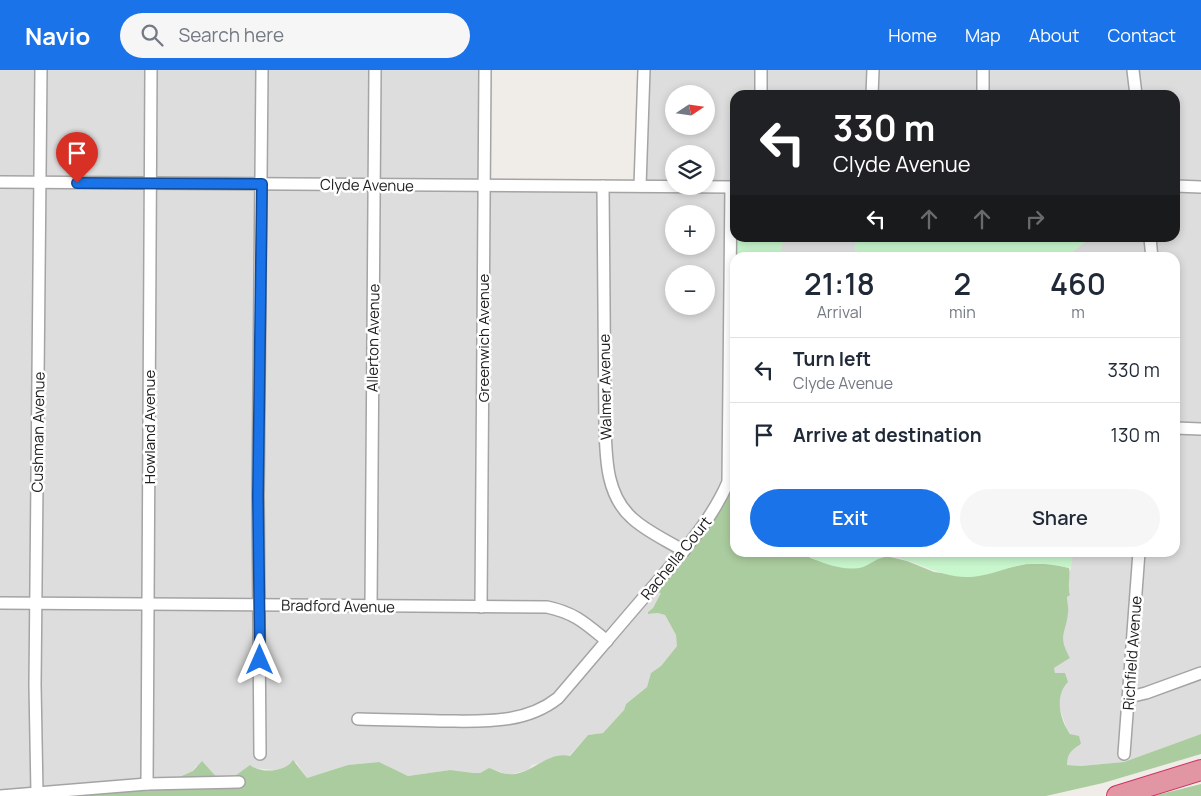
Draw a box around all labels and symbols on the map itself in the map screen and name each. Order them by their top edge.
north arrow [665,85,715,135]
pin [56,132,98,183]
street label: Clyde Avenue [320,174,414,196]
street label: Greenwich Avenue [473,273,494,402]
street label: Allerton Avenue [362,283,384,392]
street label: Walmer Avenue [594,333,616,440]
street label: Howland Avenue [139,370,160,484]
street label: Cushman Avenue [26,371,50,493]
street label: Rachella Court [636,512,716,604]
street label: Bradford Avenue [281,595,395,617]
street label: Richfield Avenue [1118,595,1146,711]
position arrow [233,633,285,685]

